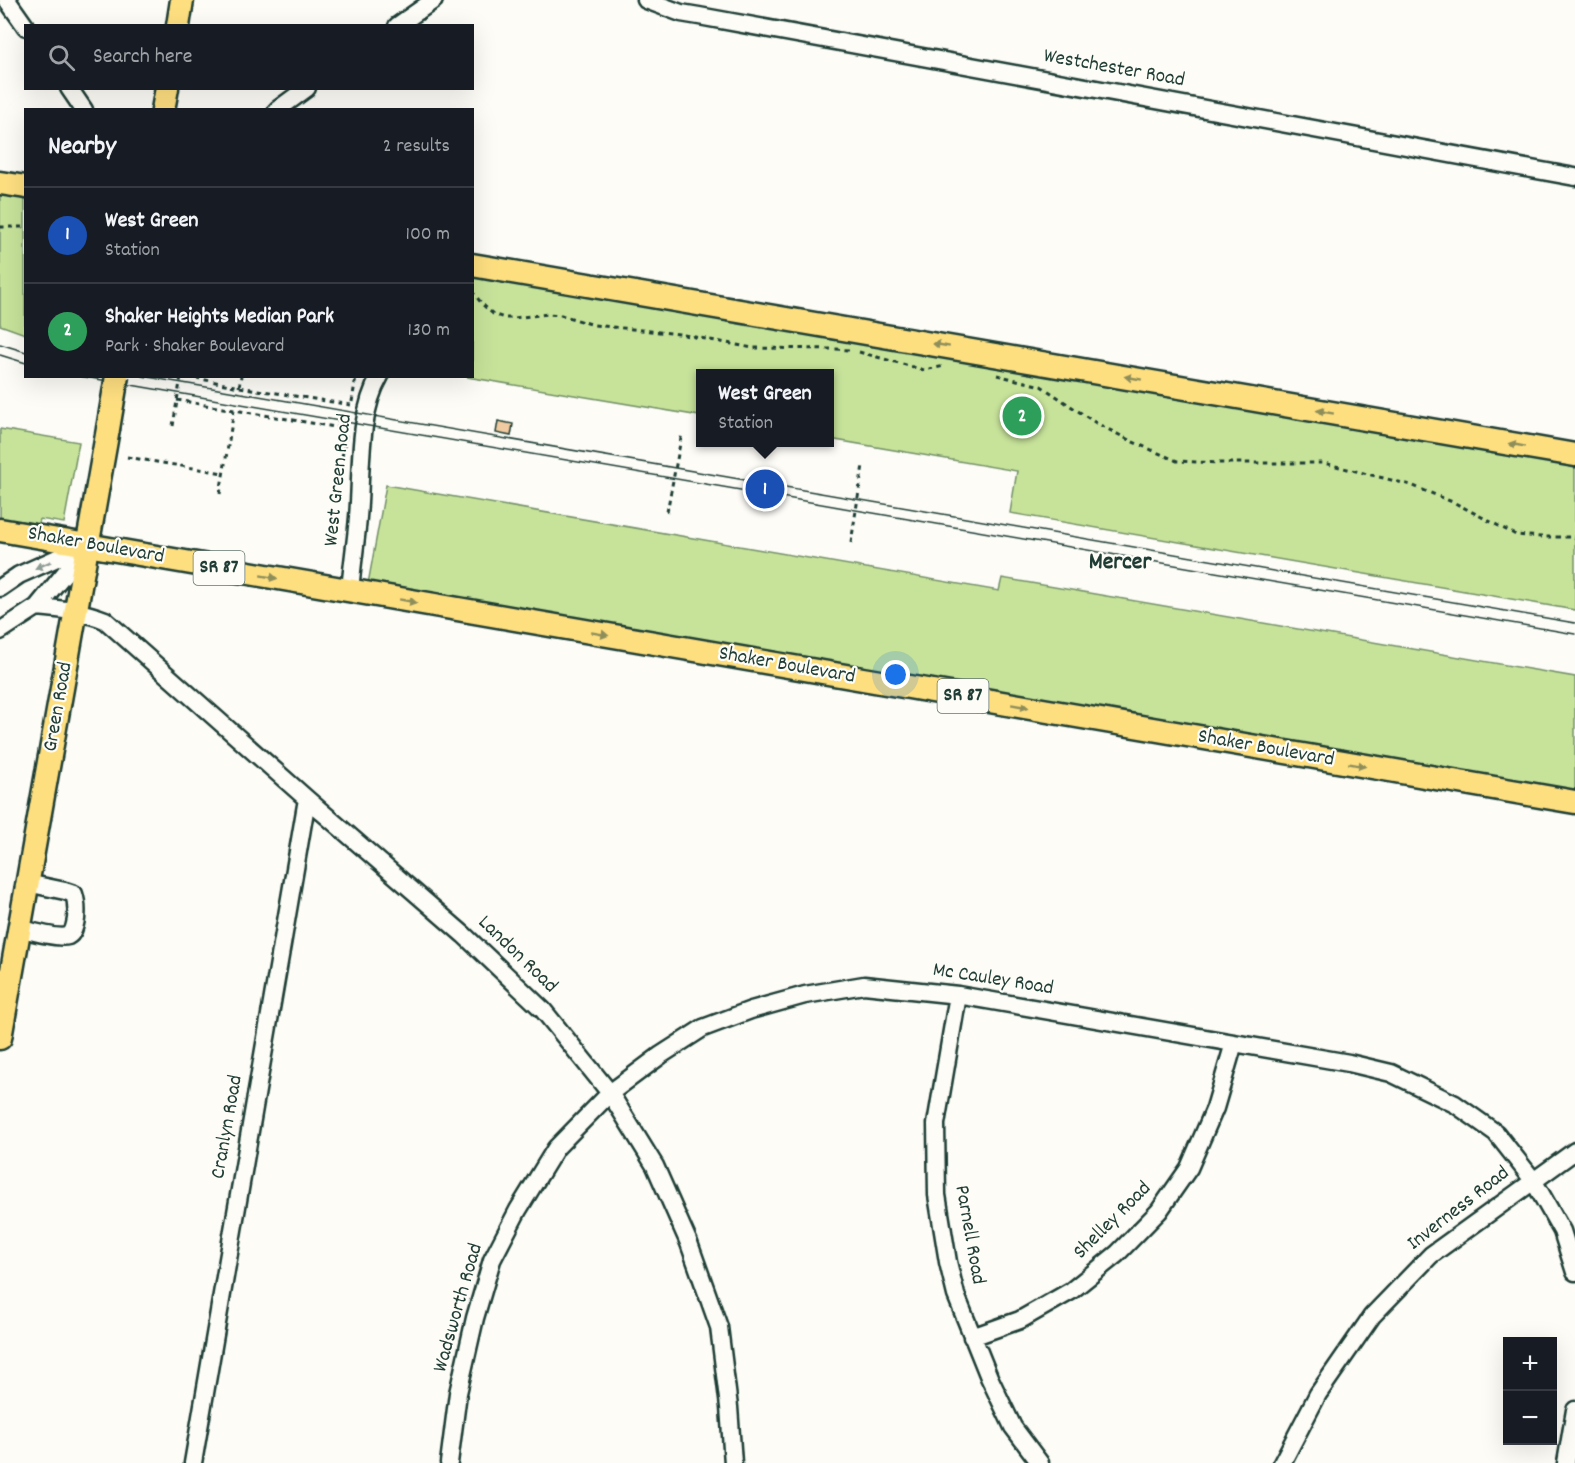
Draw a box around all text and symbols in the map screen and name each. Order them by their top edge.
search box [24,24,474,90]
icon: search [45,41,78,74]
text: Search here [93,42,192,73]
street label: Westchester Road [1041,42,1187,96]
text: Nearby [48,129,116,166]
text: 2 results [383,133,450,161]
text: West Green [105,206,199,237]
text: 1 [65,221,70,249]
text: 100 m [406,221,450,249]
text: Station [105,237,160,265]
text: Shaker Heights Median Park [105,302,334,333]
text: 2 [63,317,72,345]
text: 130 m [408,317,450,345]
text: Park · Shaker Boulevard [105,333,284,361]
one-way arrow [931,340,950,349]
popup [696,369,834,447]
one-way arrow [1123,374,1142,383]
text: West Green [718,379,812,410]
pin: 2 [1002,394,1042,438]
one-way arrow [1316,407,1335,416]
text: Station [718,410,773,438]
street label: West Green Road [317,412,361,548]
one-way arrow [1508,440,1527,449]
pin: 1 [746,466,784,512]
street label: Shaker Boulevard [25,519,167,573]
district label: Mercer [1089,546,1152,580]
road number: SR 87 [194,551,244,585]
one-way arrow [34,560,51,569]
one-way arrow [260,572,279,581]
one-way arrow [398,596,417,605]
one-way arrow [591,630,610,639]
street label: Shaker Boulevard [716,639,858,693]
street label: Green Road [36,660,82,754]
your location [881,660,910,689]
road number: SR 87 [938,679,988,713]
one-way arrow [1010,702,1029,711]
street label: Shaker Boulevard [1195,722,1337,776]
one-way arrow [1347,760,1366,769]
street label: Landon Road [470,909,564,1001]
street label: Mc Cauley Road [931,956,1055,1004]
street label: Cranlyn Road [204,1073,252,1181]
street label: Inverness Road [1401,1159,1517,1259]
street label: Shelley Road [1067,1175,1159,1267]
street label: Parnell Road [946,1183,992,1287]
street label: Wadsworth Road [426,1240,492,1376]
map controls [1503,1337,1557,1445]
button: + [1503,1337,1557,1391]
button: − [1503,1391,1557,1445]

